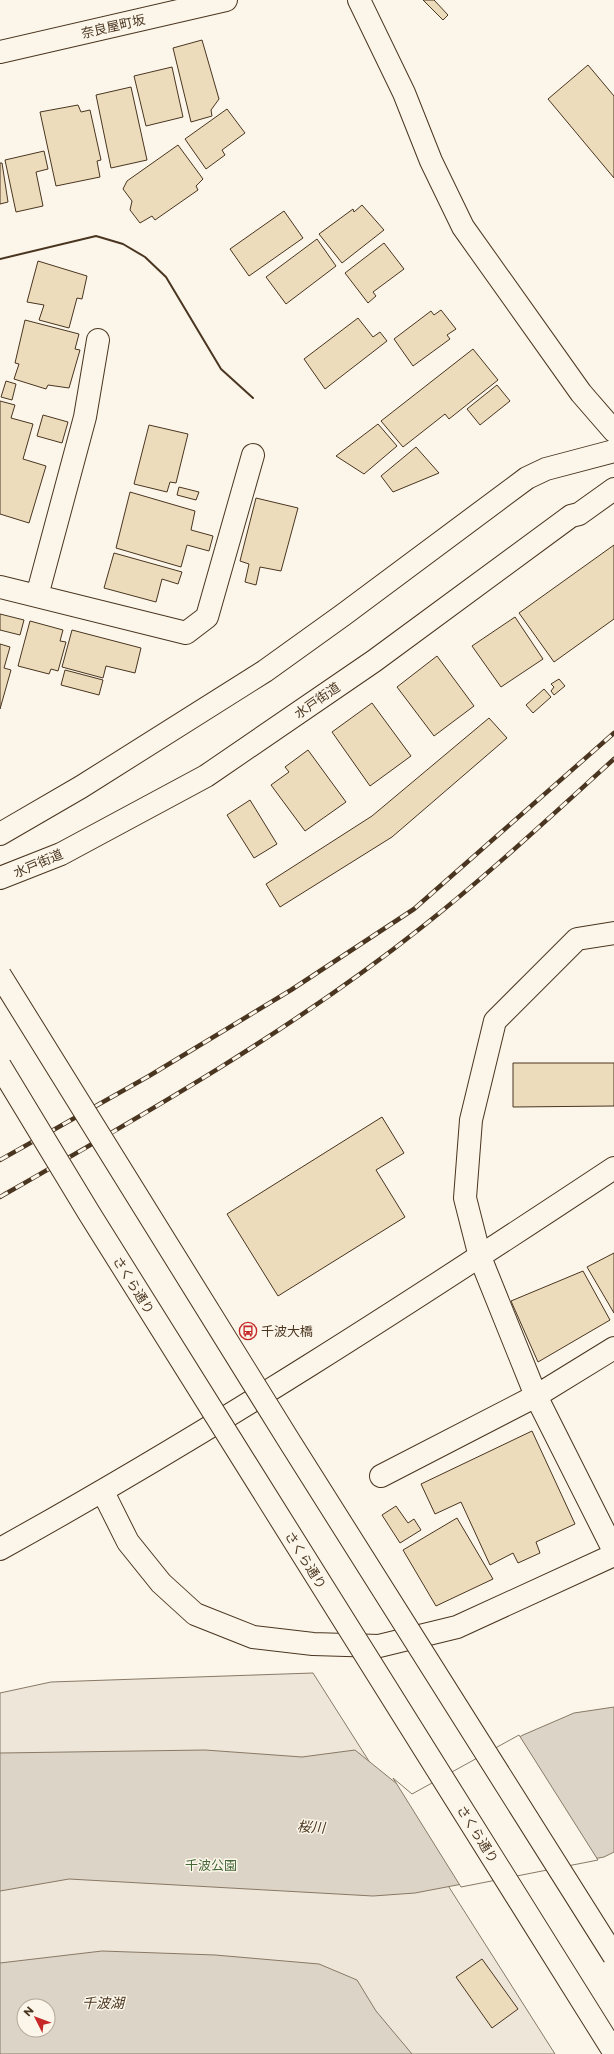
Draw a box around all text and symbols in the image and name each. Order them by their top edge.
street label: 奈良屋町坂 [80,11,146,41]
street label: 水戸街道 [291,679,343,721]
street label: 水戸街道 [11,845,65,881]
street label: さくら通り [110,1253,158,1317]
bus stop icon: 千波大橋 [238,1321,258,1341]
place label: 千波大橋 [261,1323,313,1339]
street label: さくら通り [282,1528,330,1592]
street label: さくら通り [454,1802,502,1866]
water label: 桜川 [297,1817,327,1837]
park label: 千波公園 [185,1857,237,1873]
water label: 千波湖 [82,1994,126,2012]
north arrow [16,1998,56,2038]
text: N [20,2003,37,2019]

